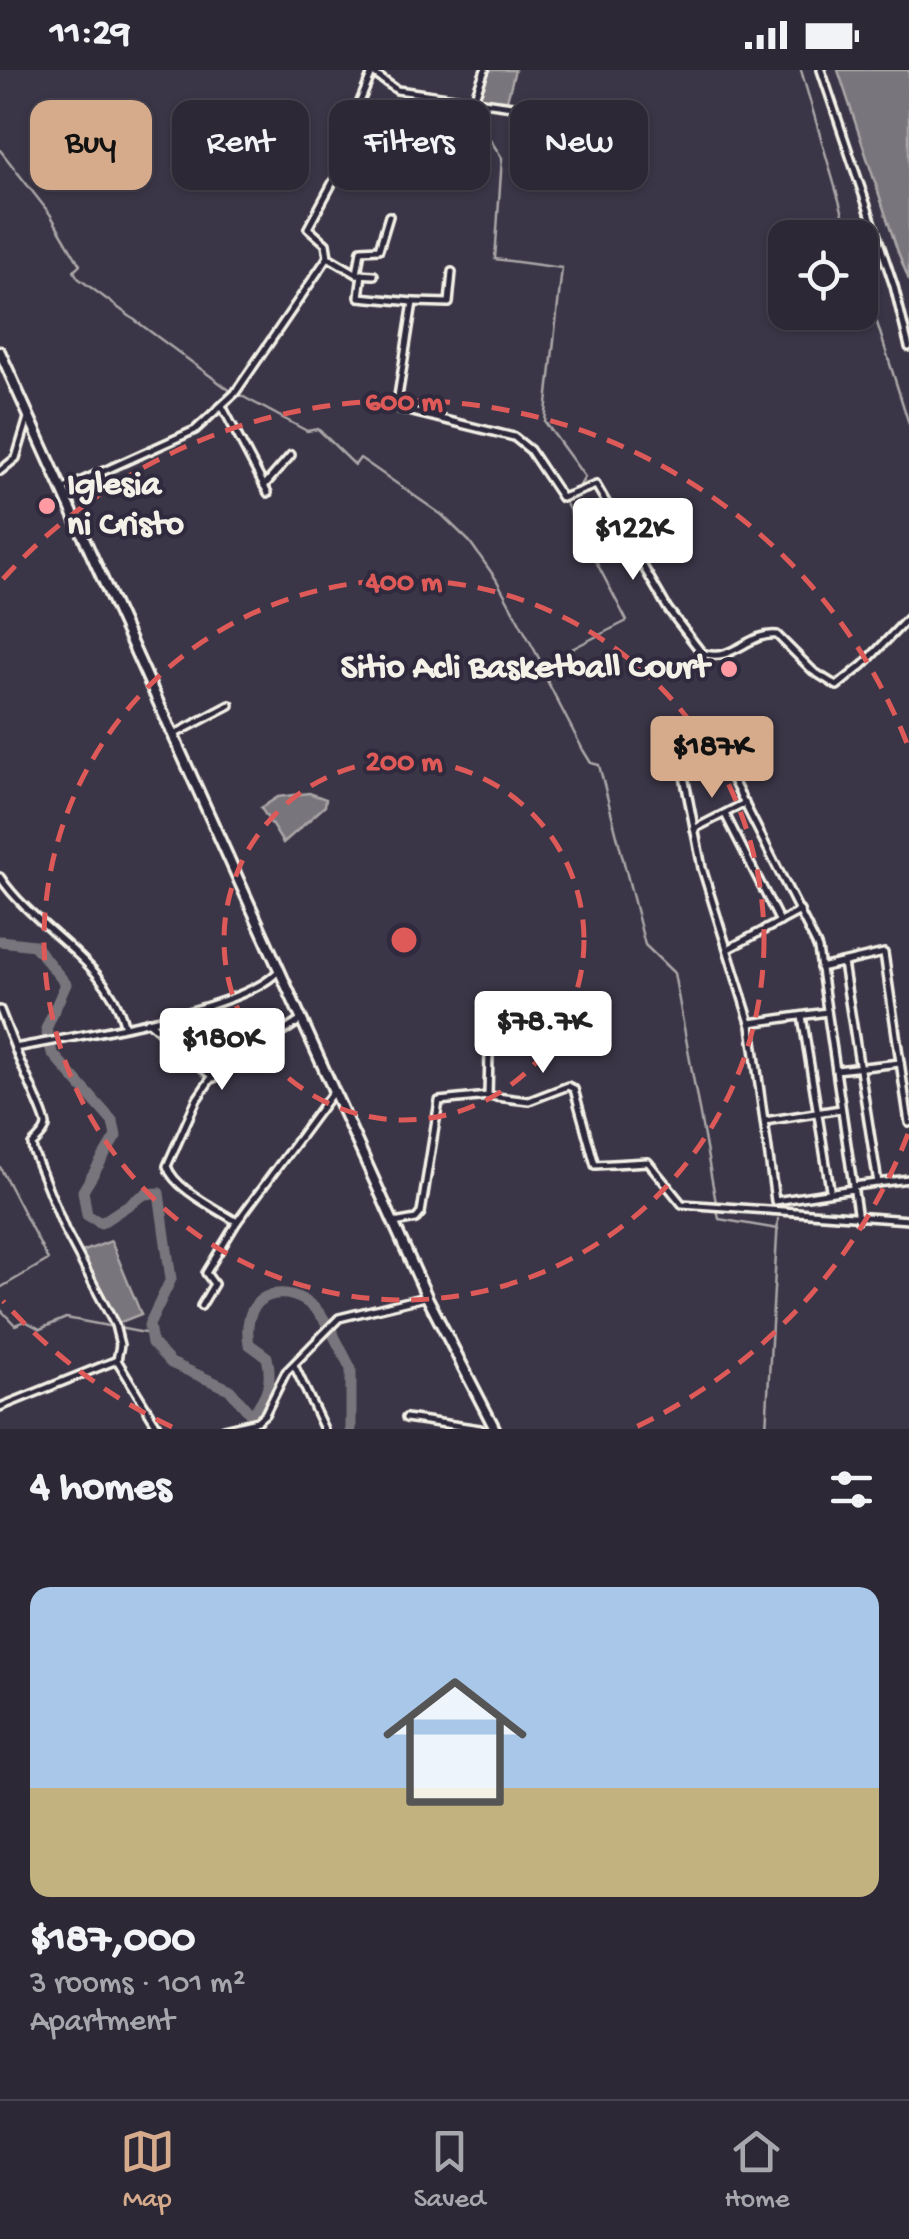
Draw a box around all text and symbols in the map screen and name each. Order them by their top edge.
text: 11:29 [50,13,130,57]
chip: Buy [30,100,152,190]
chip: Rent [172,100,309,190]
chip: Filters [329,100,490,190]
chip: New [510,100,648,190]
map controls [768,220,878,330]
button: locate [768,220,878,330]
text: 600 m [365,387,444,422]
place label: Iglesia ni Cristo [67,466,184,547]
marker: Iglesia ni Cristo [36,495,58,517]
pin: $122K [563,498,703,583]
text: $122K [595,511,671,549]
text: 400 m [365,567,443,602]
place label: Sitio Acli Basketball Court [341,649,713,690]
marker: Sitio Acli Basketball Court [718,658,740,680]
pin: $187K [642,716,782,801]
text: $187K [672,729,752,767]
text: 200 m [365,747,443,782]
centre of rings [386,922,422,958]
pin: $78.7K [462,991,624,1076]
text: $78.7K [497,1004,589,1042]
pin: $180K [152,1008,292,1093]
text: $180K [182,1021,262,1059]
icon: filters [824,1462,879,1517]
text: 4 homes [30,1465,171,1514]
icon: home [365,1652,545,1832]
text: $187,000 [30,1917,195,1966]
text: 3 rooms · 101 m² [30,1966,245,2004]
text: Apartment [30,2004,174,2042]
tab: Map [120,2124,175,2217]
tab: Saved [414,2124,485,2217]
tab: Home [725,2124,789,2217]

